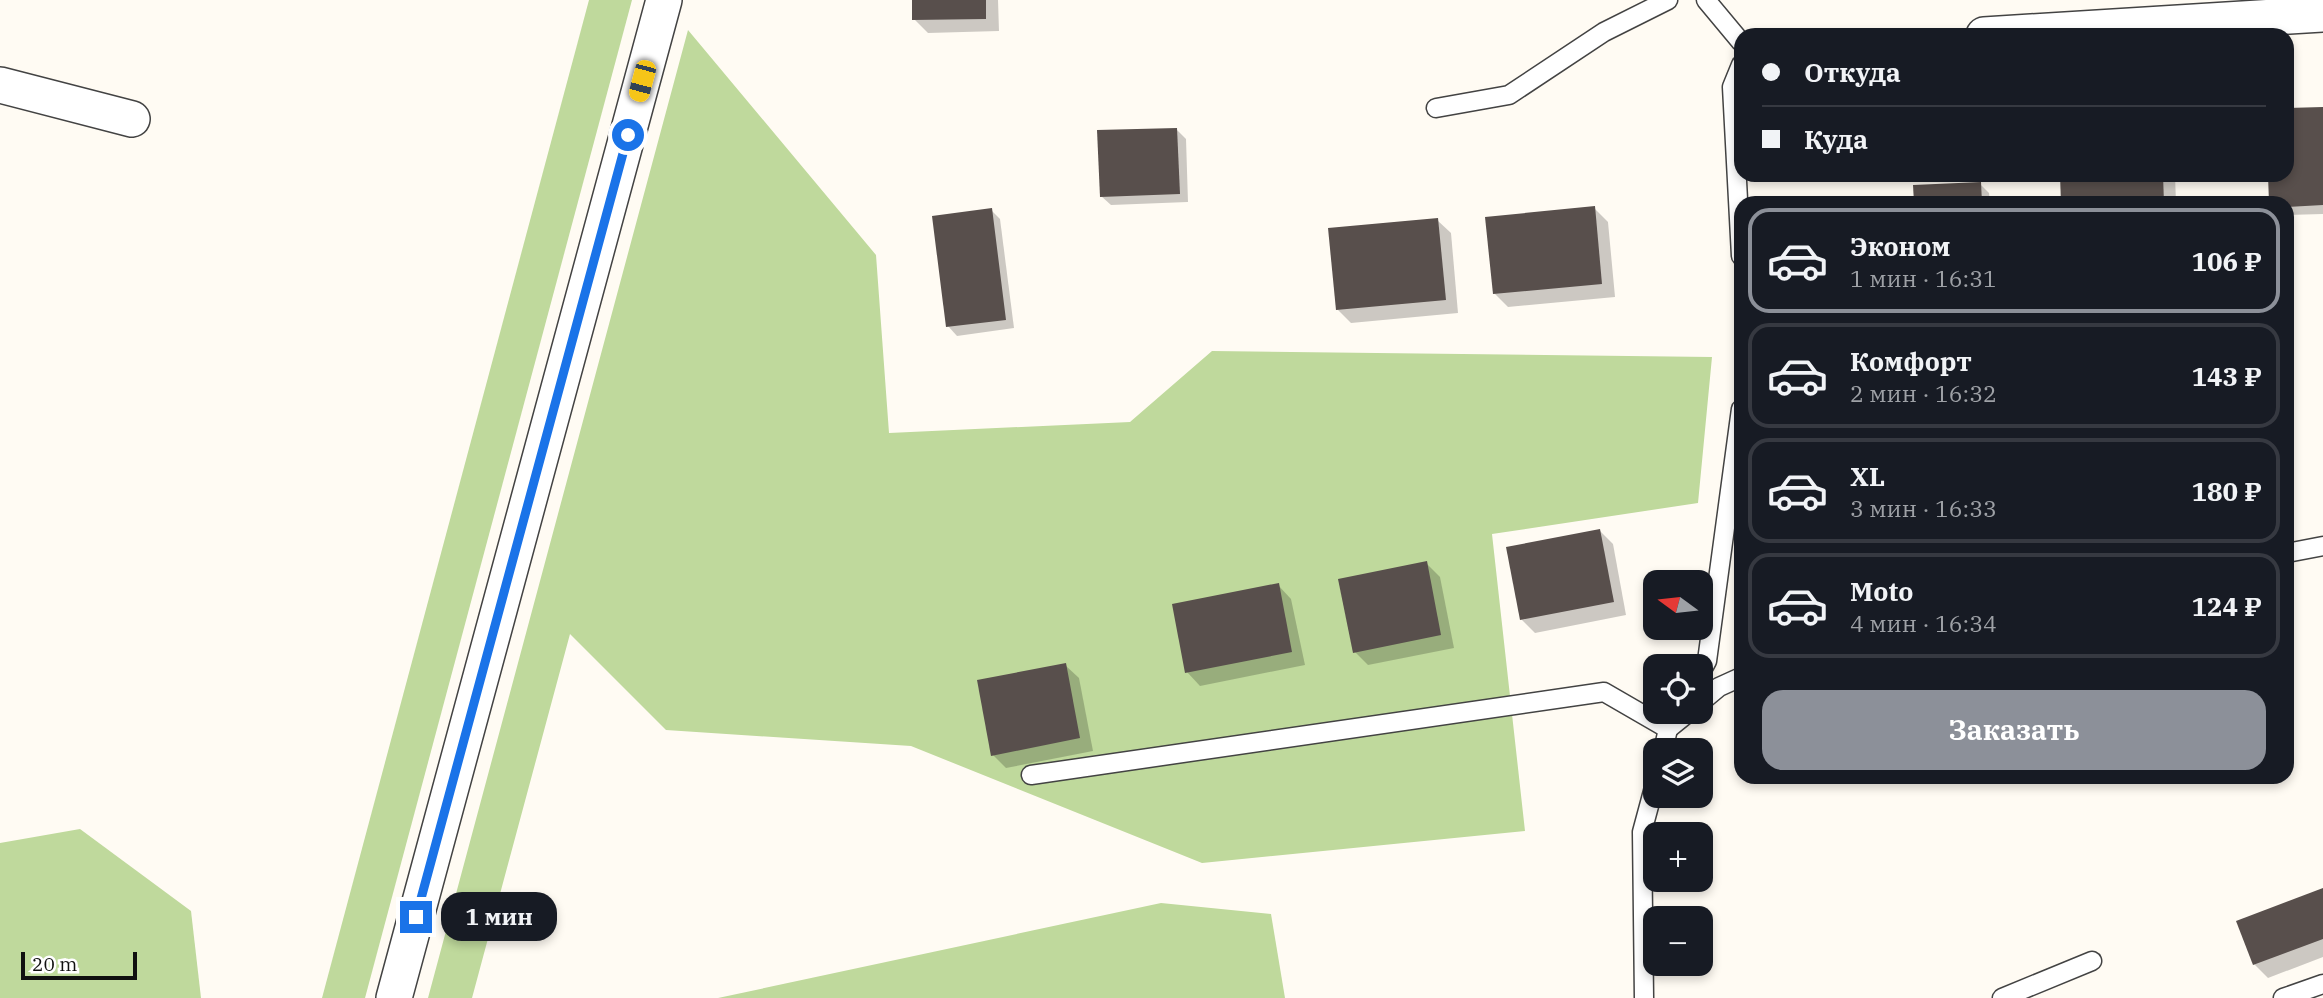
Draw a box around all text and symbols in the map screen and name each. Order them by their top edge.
text: Откуда [1804,55,1901,89]
car [627,58,658,104]
route start [612,119,644,151]
text: Куда [1804,122,1868,156]
icon: car [1766,229,1829,292]
text: Эконом [1850,229,1951,263]
text: 106 ₽ [2191,244,2262,278]
text: 1 мин · 16:31 [1850,263,1997,293]
icon: car [1766,344,1829,407]
text: Комфорт [1850,344,1972,378]
text: 143 ₽ [2191,359,2262,393]
text: 2 мин · 16:32 [1850,378,1997,408]
icon: car [1766,459,1829,522]
text: XL [1850,459,1885,493]
text: 180 ₽ [2191,474,2262,508]
text: 3 мин · 16:33 [1850,493,1997,523]
north arrow [1643,570,1713,640]
map controls [1643,570,1713,976]
icon: car [1766,574,1829,637]
text: Moto [1850,574,1913,608]
text: 124 ₽ [2191,589,2262,623]
text: 4 мин · 16:34 [1850,608,1997,638]
button: locate [1643,654,1713,724]
button: Заказать [1762,690,2266,770]
button: layers [1643,738,1713,808]
button: + [1643,822,1713,892]
callout: 1 мин [440,892,556,942]
route end [400,901,432,933]
text: 1 мин [465,901,533,931]
button: − [1643,906,1713,976]
scale bar [21,949,136,981]
text: 20 m [32,952,77,976]

